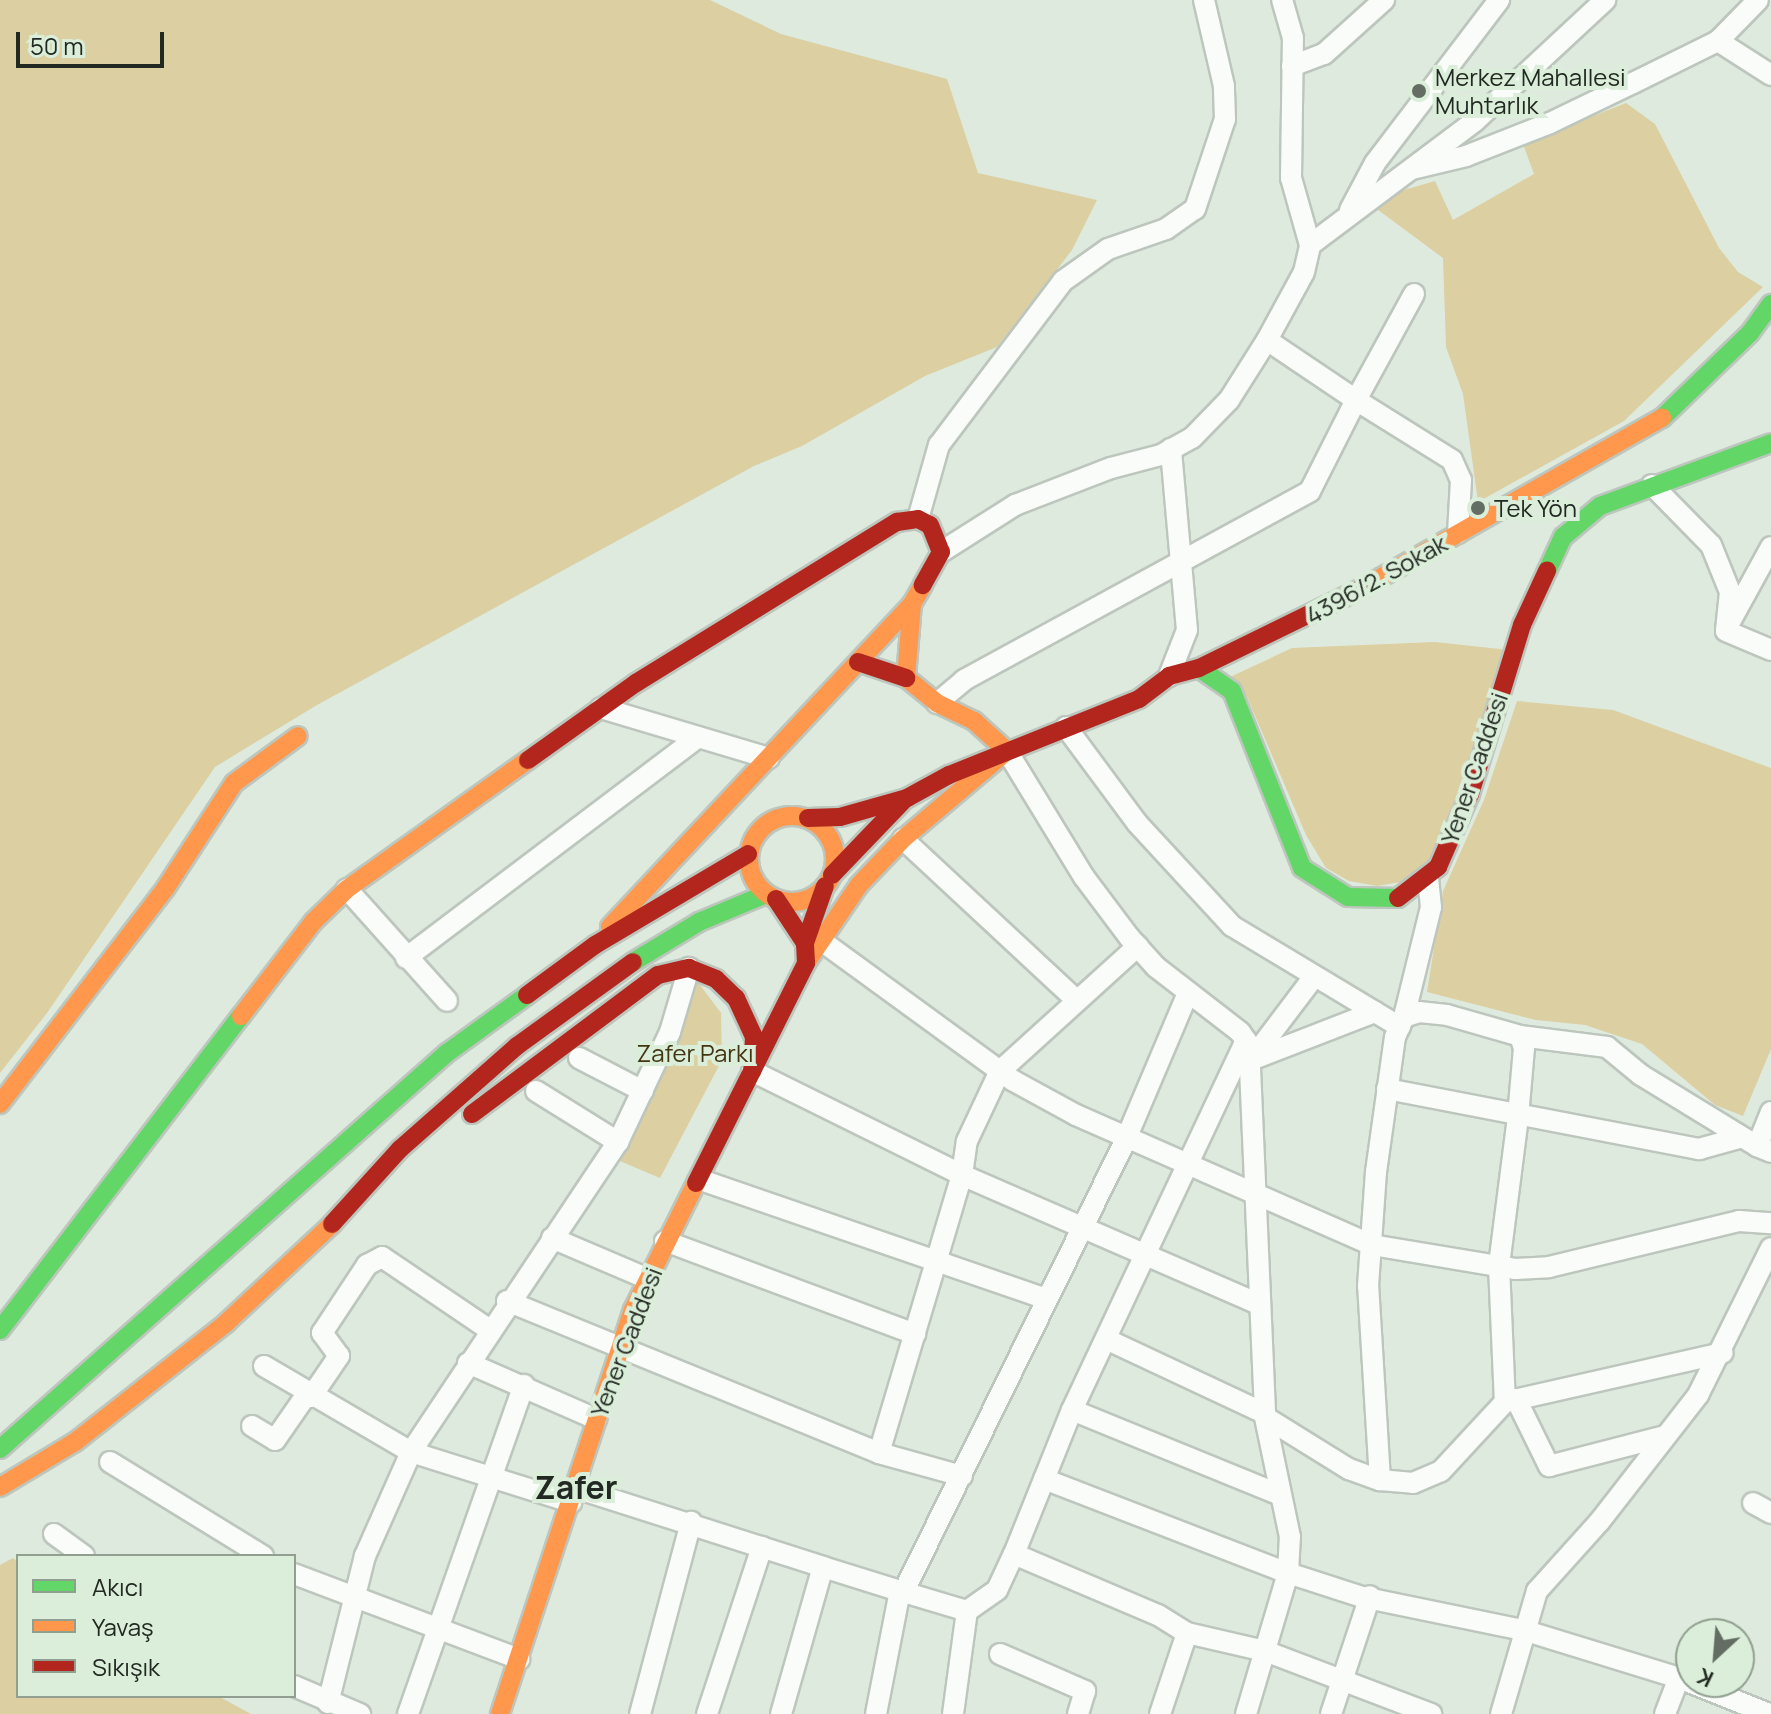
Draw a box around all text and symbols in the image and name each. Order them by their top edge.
scale bar [20,16,168,66]
text: 50 m [30,29,84,62]
place label: Merkez Mahallesi Muhtarlık [1435,63,1626,119]
marker: Merkez Mahallesi Muhtarlık [1410,82,1428,100]
place label: Tek Yön [1494,494,1577,522]
marker: Tek Yön [1469,499,1487,517]
street label: 4396/2. Sokak [1300,528,1452,630]
street label: Yener Caddesi [1435,689,1513,847]
park label: Zafer Parkı [636,1039,754,1067]
street label: Yener Caddesi [584,1263,668,1421]
district label: Zafer [534,1468,618,1506]
legend [16,1554,296,1698]
text: Akıcı [92,1570,143,1603]
text: Yavaş [92,1610,154,1643]
north arrow [1675,1618,1755,1698]
text: Sıkışık [92,1650,160,1683]
text: K [1692,1661,1718,1694]

